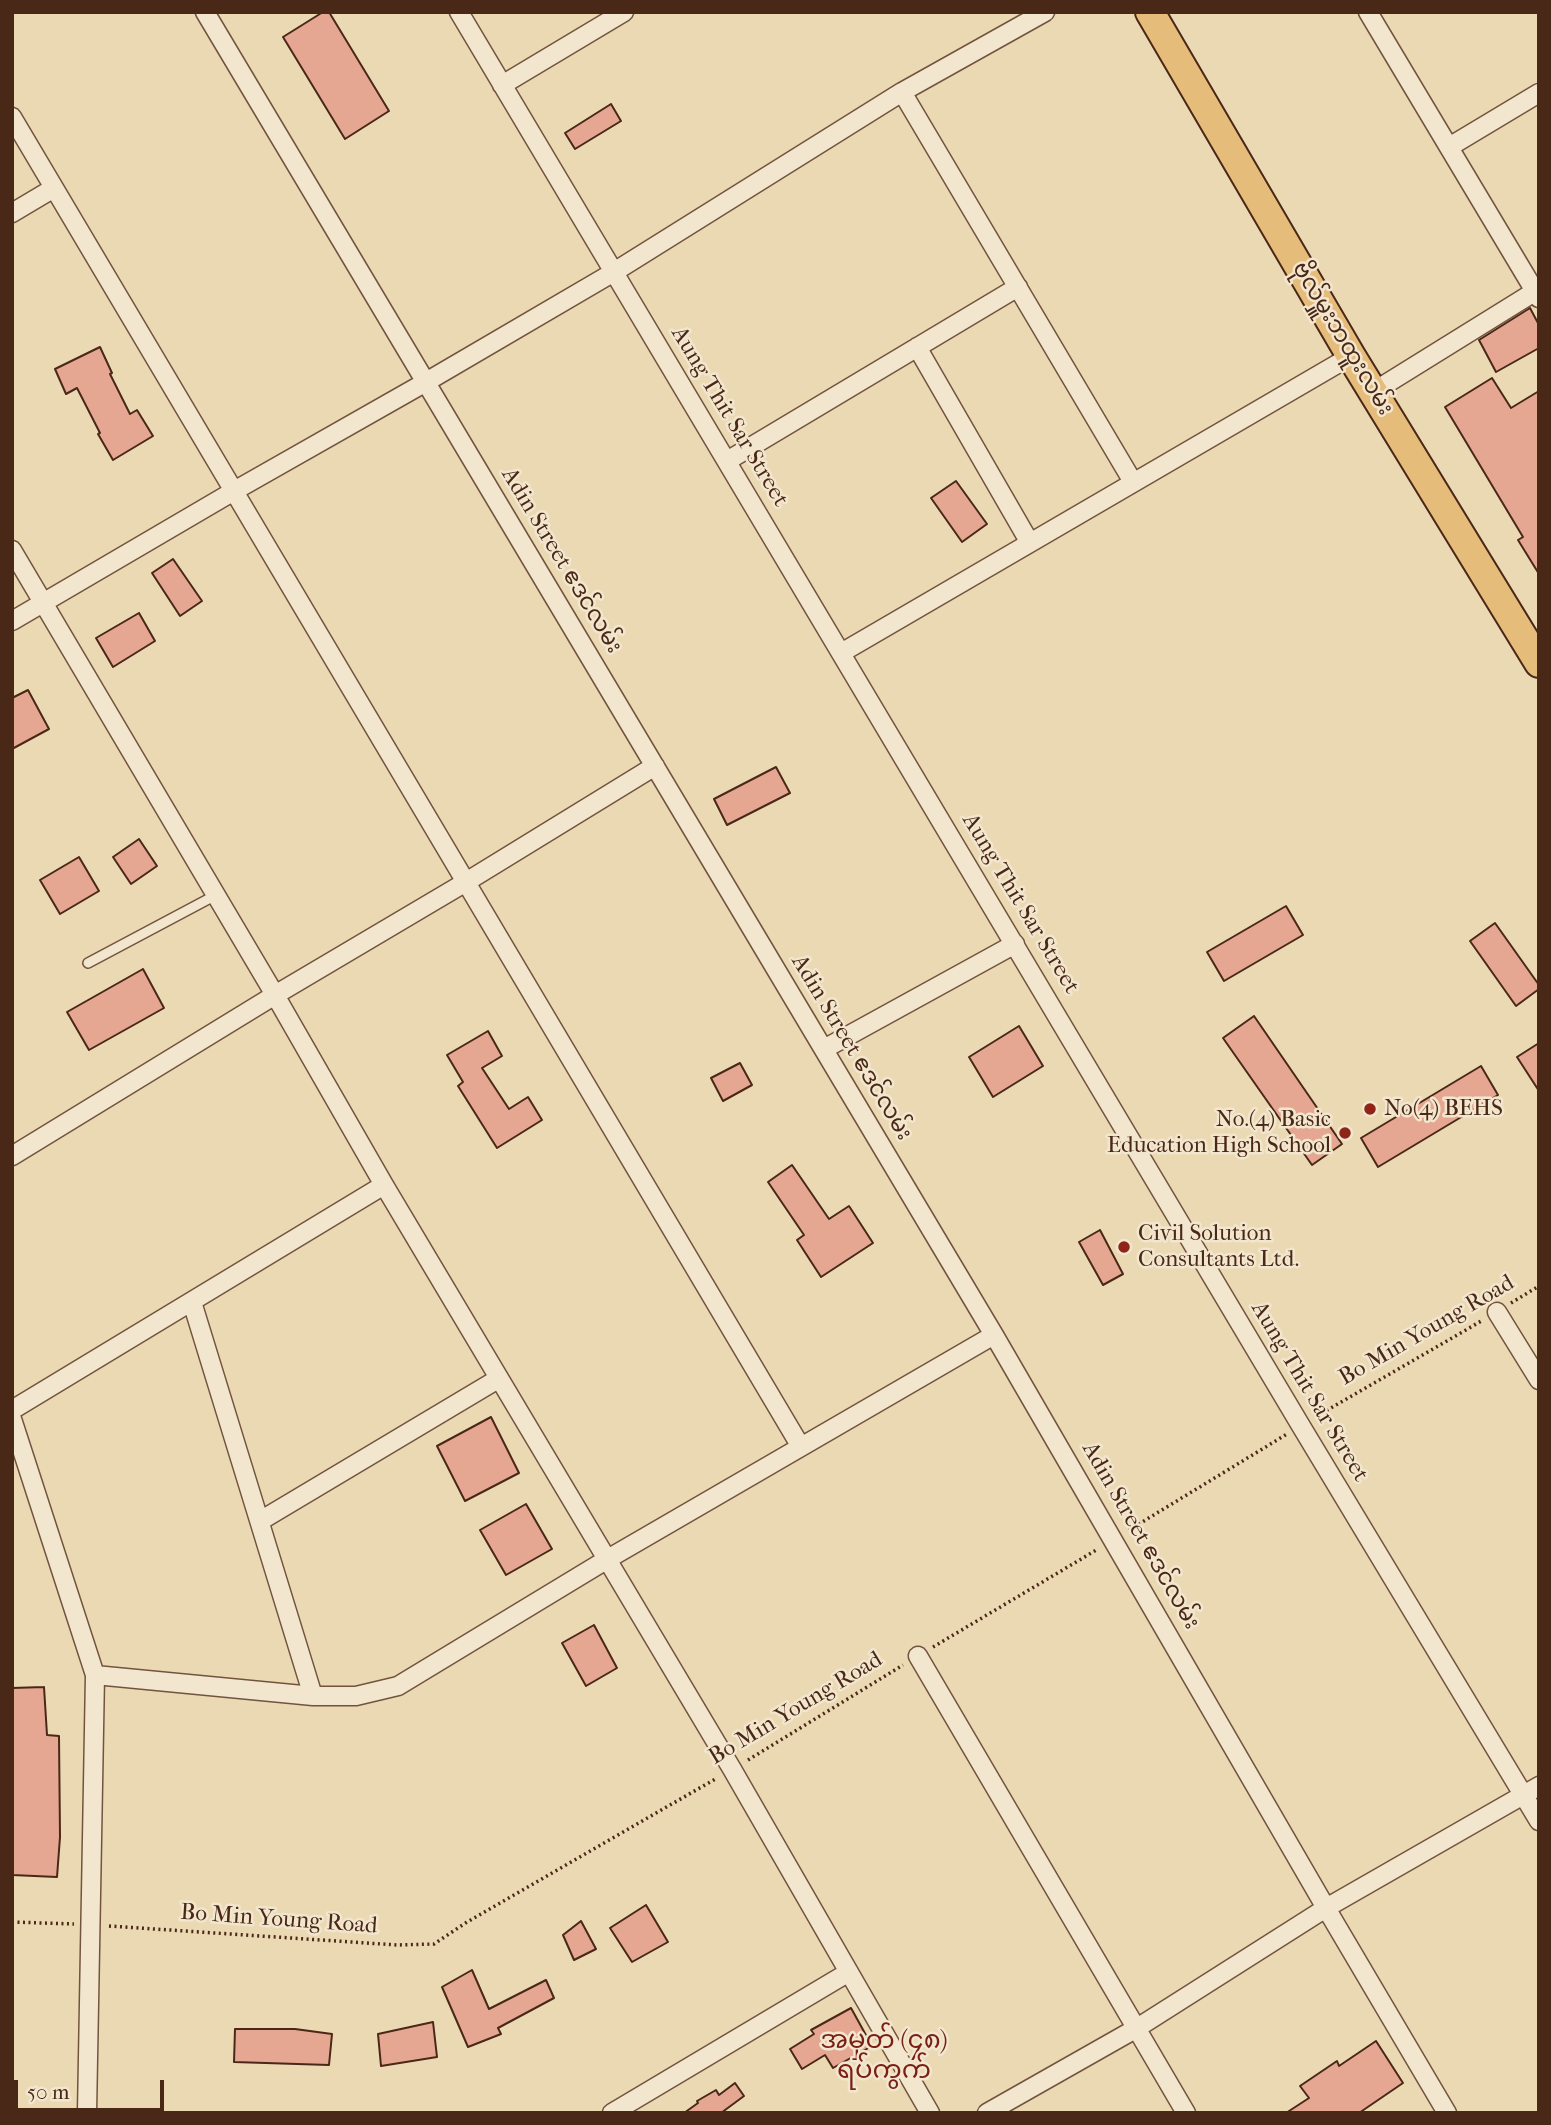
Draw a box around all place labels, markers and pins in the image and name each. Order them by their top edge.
place label: No(4) BEHS [1384,1095,1503,1123]
marker: No(4) BEHS [1362,1101,1378,1117]
place label: No.(4) Basic Education High School [1107,1106,1331,1160]
marker: No.(4) Basic Education High School [1337,1125,1353,1141]
place label: Civil Solution Consultants Ltd. [1138,1220,1299,1274]
marker: Civil Solution Consultants Ltd. [1116,1239,1132,1255]

